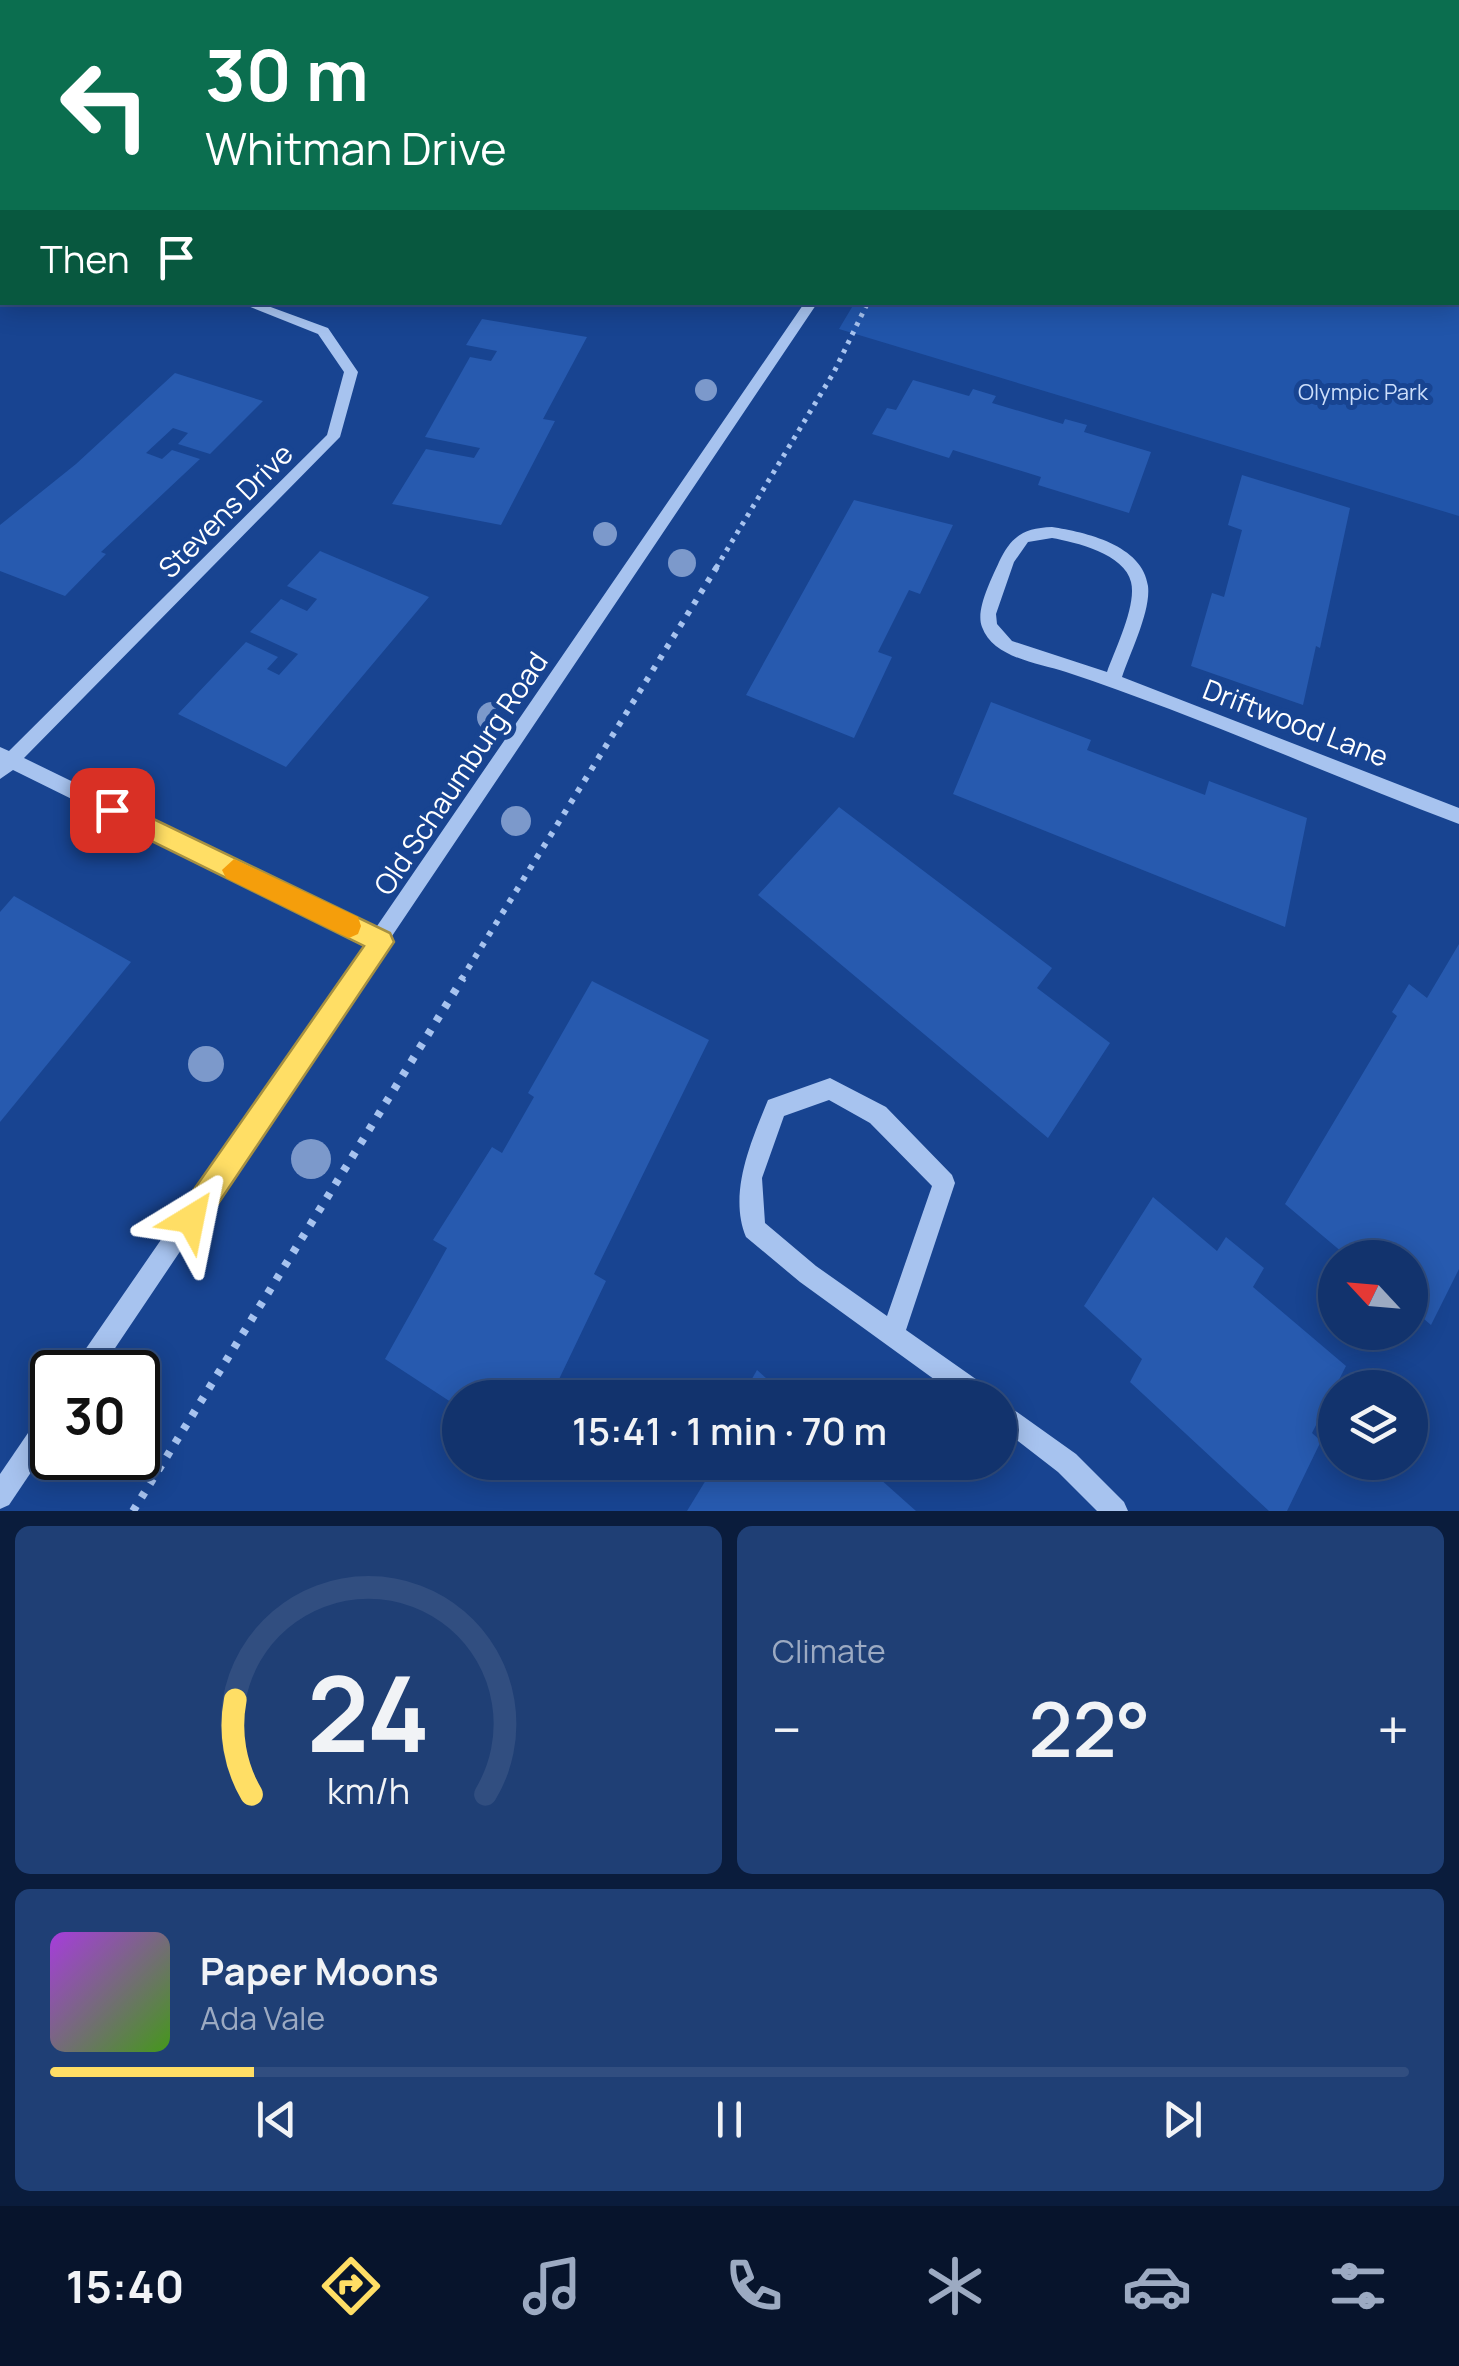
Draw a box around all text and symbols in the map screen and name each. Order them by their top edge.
text: 30 m [205,26,369,122]
icon: left [40,40,170,170]
text: Whitman Drive [205,117,506,179]
icon: arrive [149,230,204,285]
text: Then [40,232,129,284]
park label: Olympic Park [1298,377,1429,407]
street label: Stevens Drive [149,434,301,586]
street label: Old Schaumburg Road [364,644,556,902]
street label: Driftwood Lane [1198,669,1394,775]
pin [70,768,155,853]
icon: arrive [85,783,140,838]
position arrow [139,1167,243,1271]
north arrow [1318,1240,1428,1350]
map controls [1318,1240,1428,1480]
speed limit sign: 30 [30,1350,160,1480]
button: layers [1318,1370,1428,1480]
text: 15:41 · 1 min · 70 m [572,1404,887,1456]
text: Climate [772,1629,886,1673]
text: 24 [307,1641,430,1783]
text: 22° [1029,1677,1150,1780]
text: − [772,1691,802,1767]
text: + [1377,1691,1409,1767]
text: km/h [327,1766,410,1815]
text: Paper Moons [200,1944,439,1996]
text: Ada Vale [200,1996,325,2040]
icon: previous [249,2092,304,2147]
icon: pause [702,2092,757,2147]
icon: next [1155,2092,1210,2147]
icon: directions [316,2251,386,2321]
icon: music [517,2251,587,2321]
icon: phone [719,2251,789,2321]
icon: climate [920,2251,990,2321]
icon: car [1122,2251,1192,2321]
icon: filters [1323,2251,1393,2321]
text: 15:40 [66,2255,184,2317]

